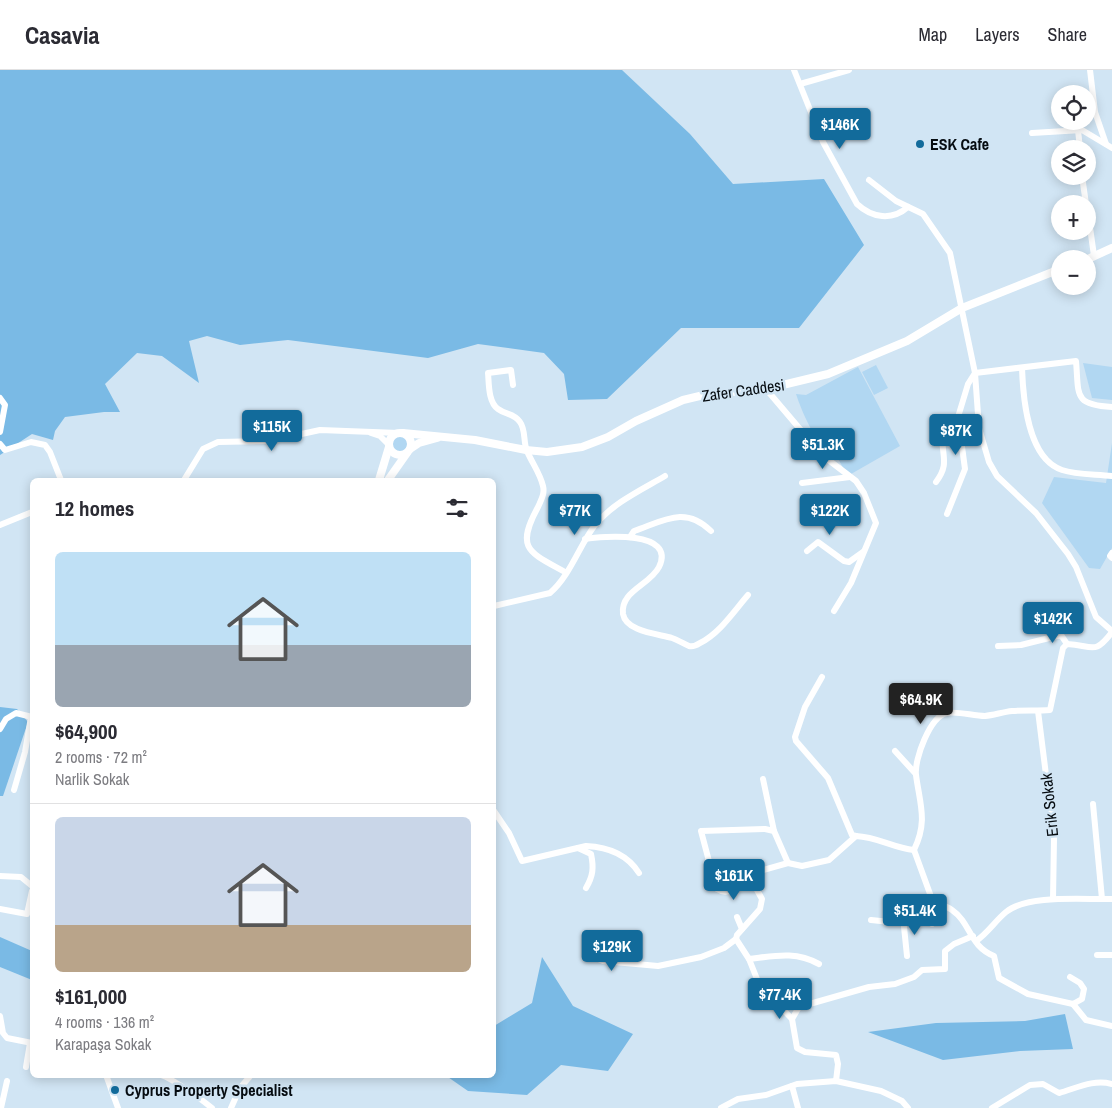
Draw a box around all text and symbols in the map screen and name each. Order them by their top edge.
text: Casavia [25,19,99,51]
text: Map [919,22,947,47]
text: Layers [975,22,1020,47]
text: Share [1048,22,1087,47]
map controls [1051,85,1096,295]
button: locate [1051,85,1096,130]
pin: $146K [805,108,875,150]
text: $146K [821,113,859,135]
place label: ESK Cafe [930,133,989,155]
marker: ESK Cafe [914,138,926,150]
button: layers [1051,140,1096,185]
button: + [1051,195,1096,240]
button: − [1051,250,1096,295]
street label: Zafer Caddesi [700,373,786,407]
pin: $115K [237,410,307,452]
pin: $87K [926,414,986,456]
text: $115K [253,415,291,437]
text: $87K [940,419,972,441]
pin: $51.3K [782,428,864,470]
text: $51.3K [802,433,844,455]
text: 12 homes [55,494,134,523]
icon: filters [443,494,471,522]
pin: $77K [545,494,605,536]
pin: $122K [795,494,865,536]
text: $77K [559,499,591,521]
text: $122K [811,499,849,521]
icon: home [218,584,308,674]
pin: $142K [1018,602,1088,644]
text: $142K [1034,607,1072,629]
pin: $64.9K [880,682,962,725]
text: $64.9K [900,688,942,710]
text: $64,900 [55,717,117,746]
text: 2 rooms · 72 m² [55,746,147,768]
text: Narlik Sokak [55,768,129,790]
street label: Erik Sokak [1035,772,1063,838]
icon: home [218,850,308,940]
pin: $161K [699,858,769,901]
text: $161K [715,864,753,886]
pin: $51.4K [874,894,956,936]
text: $51.4K [894,899,936,921]
pin: $129K [577,930,647,972]
text: $129K [593,935,631,957]
pin: $77.4K [739,978,821,1020]
text: $161,000 [55,982,127,1011]
text: $77.4K [759,983,801,1005]
text: 4 rooms · 136 m² [55,1011,154,1033]
text: Karapaşa Sokak [55,1033,151,1055]
place label: Cyprus Property Specialist [125,1079,293,1101]
marker: Cyprus Property Specialist [109,1084,121,1096]

